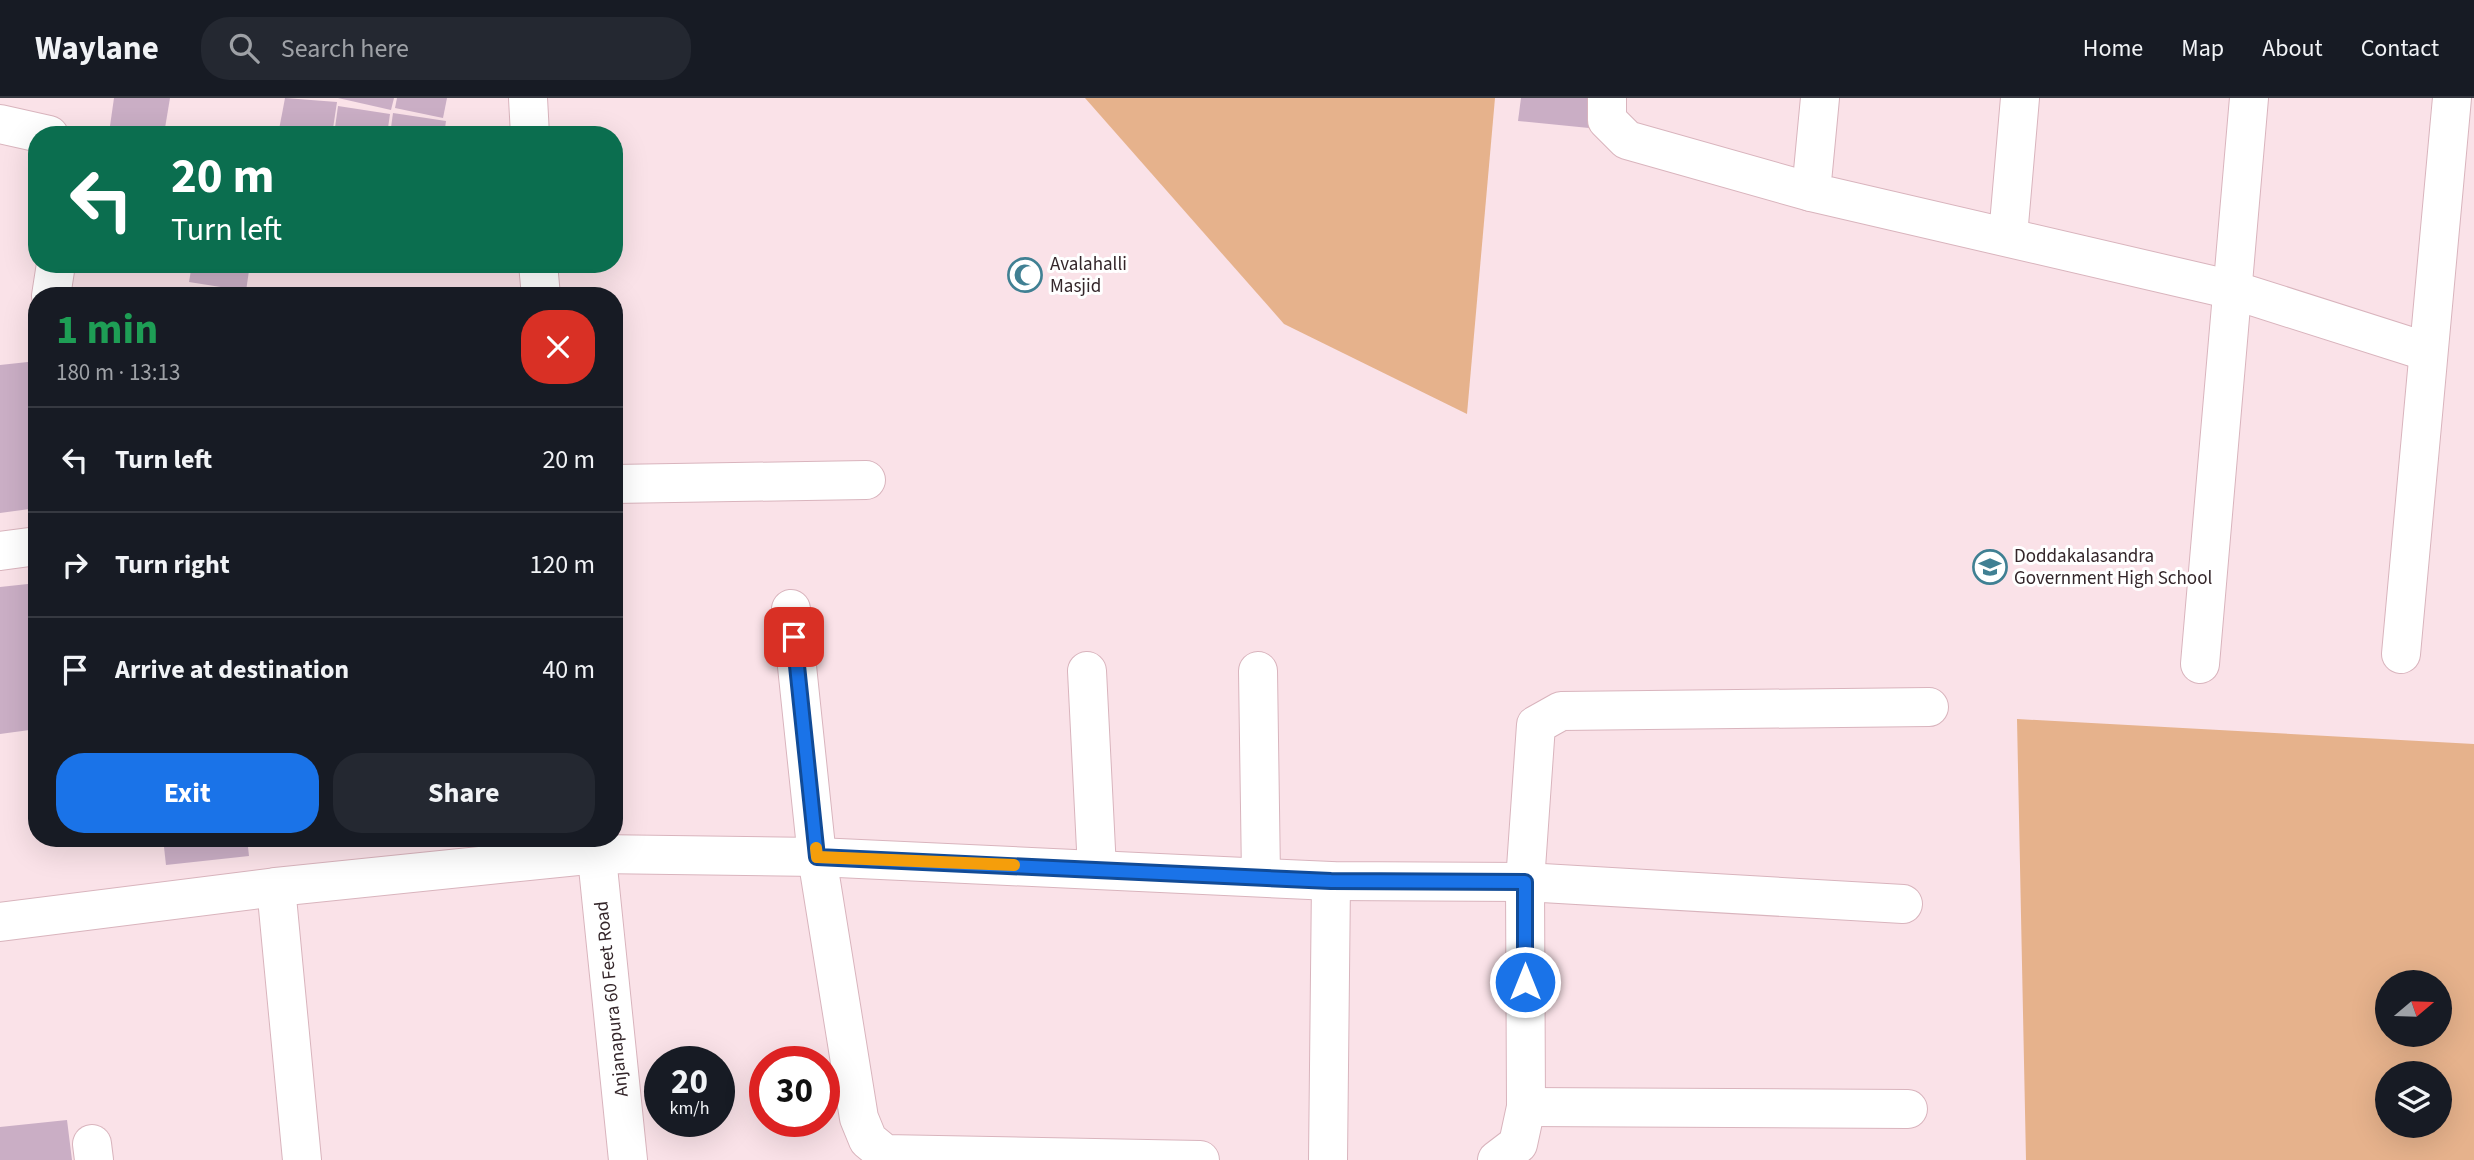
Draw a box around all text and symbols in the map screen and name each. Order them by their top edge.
search box [201,17,691,80]
text: Waylane [35,25,159,72]
icon: search [225,29,263,67]
text: Search here [281,30,409,67]
text: Home [2083,31,2143,66]
text: Map [2181,31,2224,66]
text: About [2262,31,2323,66]
text: Contact [2361,31,2439,66]
text: 20 m [171,142,275,212]
icon: left [56,154,147,245]
text: Turn left [171,207,282,253]
place label: Avalahalli Masjid [1050,251,1127,300]
mosque icon: Avalahalli Masjid [1006,256,1044,294]
text: 1 min [56,300,158,360]
button: close [521,310,595,384]
text: 180 m · 13:13 [56,356,180,389]
icon: left [56,441,94,479]
text: Turn left [115,441,212,478]
text: 20 m [542,441,595,478]
place label: Doddakalasandra Government High School [2014,543,2212,592]
icon: right [56,546,94,584]
text: Turn right [115,546,230,583]
text: 120 m [529,546,595,583]
school or university icon: Doddakalasandra Government High School [1971,548,2009,586]
pin [764,607,824,667]
icon: arrive [775,618,813,656]
icon: arrive [56,651,94,689]
text: Arrive at destination [115,651,349,688]
text: 40 m [542,651,595,688]
button: Exit [56,753,319,833]
button: Share [333,753,595,833]
street label: Anjanapura 60 Feet Road [588,900,636,1098]
position arrow [1488,945,1562,1019]
north arrow [2375,970,2452,1046]
map controls [2375,970,2452,1138]
speed limit sign: 30 [749,1046,840,1137]
text: 20 [671,1057,708,1107]
button: layers [2375,1061,2452,1138]
text: km/h [670,1096,709,1121]

